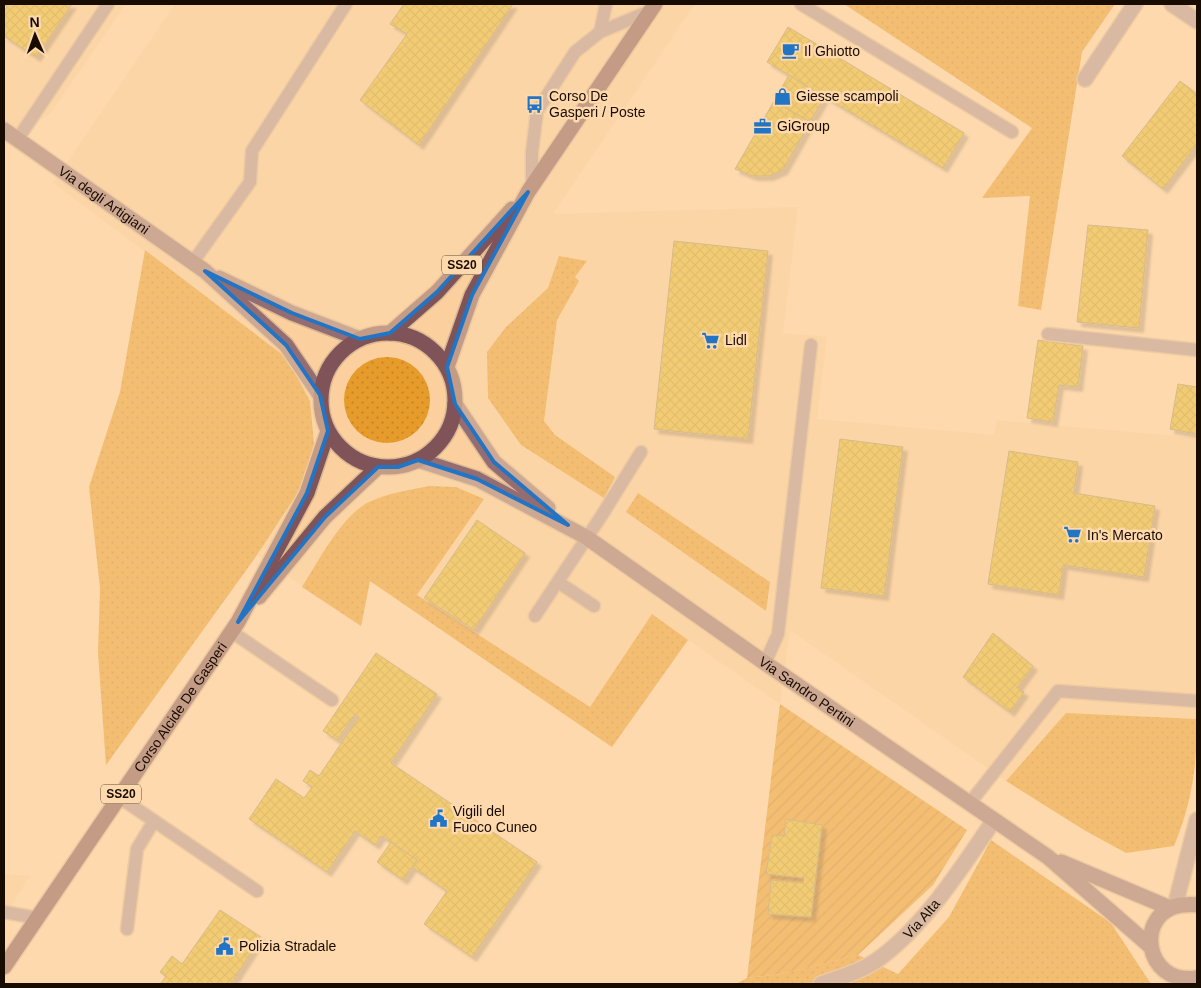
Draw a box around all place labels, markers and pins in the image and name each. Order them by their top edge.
cafe icon: Il Ghiotto [780,41,800,61]
place label: Il Ghiotto [804,43,860,59]
shop icon: Giesse scampoli [772,86,792,106]
place label: Corso De Gasperi / Poste [549,88,646,120]
place label: Giesse scampoli [796,88,899,104]
bus stop icon: Corso De Gasperi / Poste [525,94,545,114]
office icon: GiGroup [753,116,773,136]
place label: GiGroup [777,118,830,134]
supermarket icon: Lidl [701,330,721,350]
place label: Lidl [725,332,747,348]
supermarket icon: In's Mercato [1063,525,1083,545]
place label: In's Mercato [1087,527,1163,543]
place label: Vigili del Fuoco Cuneo [453,803,537,835]
public building icon: Vigili del Fuoco Cuneo [429,809,449,829]
public building icon: Polizia Stradale [215,936,235,956]
place label: Polizia Stradale [239,938,336,954]

